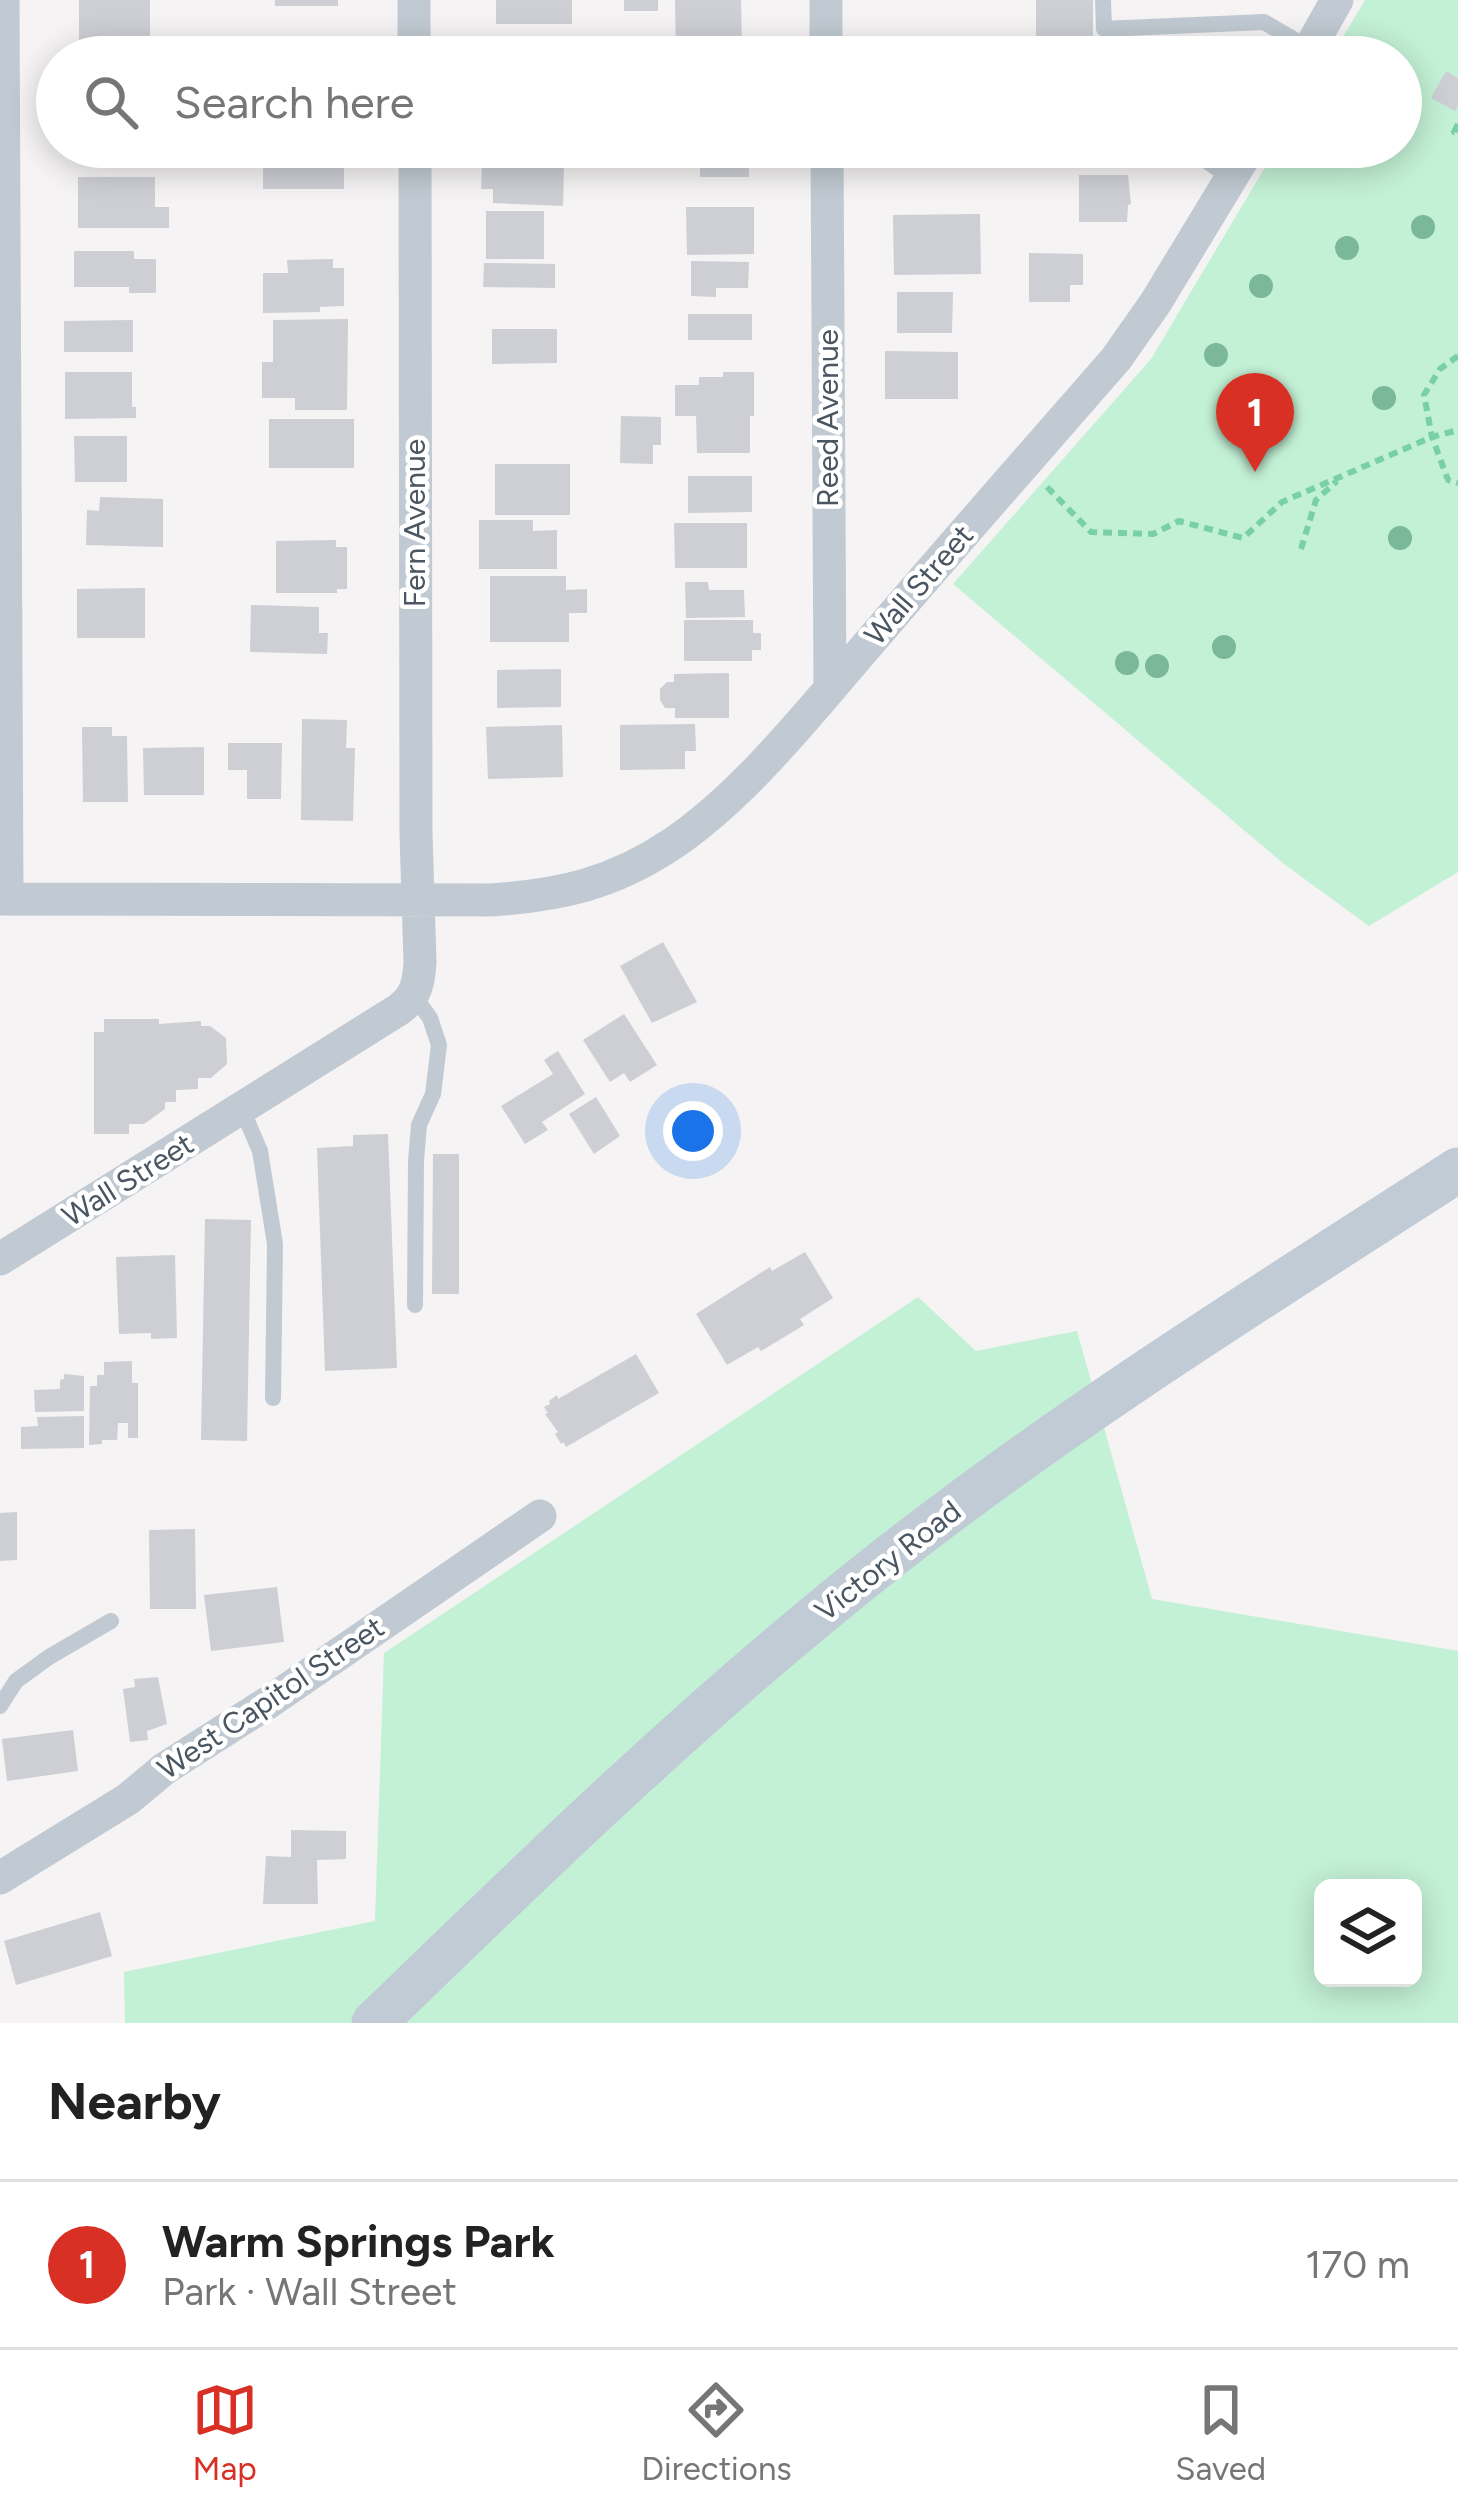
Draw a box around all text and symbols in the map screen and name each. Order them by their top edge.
search box [36,36,1422,168]
icon: search [78,69,144,135]
text: Search here [174,75,414,129]
street label: Reed Avenue [809,329,846,507]
pin: 1 [1216,373,1294,472]
street label: Fern Avenue [396,439,433,607]
street label: Wall Street [856,517,981,652]
your location [663,1101,723,1161]
street label: Wall Street [55,1125,200,1234]
street label: Victory Road [807,1492,968,1629]
street label: West Capitol Street [151,1608,391,1787]
map controls [1314,1879,1422,1987]
button: layers [1314,1879,1422,1987]
text: Nearby [48,2071,221,2132]
text: Warm Springs Park [162,2214,555,2268]
text: 1 [79,2241,95,2288]
text: 170 m [1305,2241,1410,2288]
text: Park · Wall Street [162,2268,457,2315]
tab: Map [192,2377,258,2488]
tab: Directions [641,2377,792,2488]
tab: Saved [1175,2377,1266,2488]

